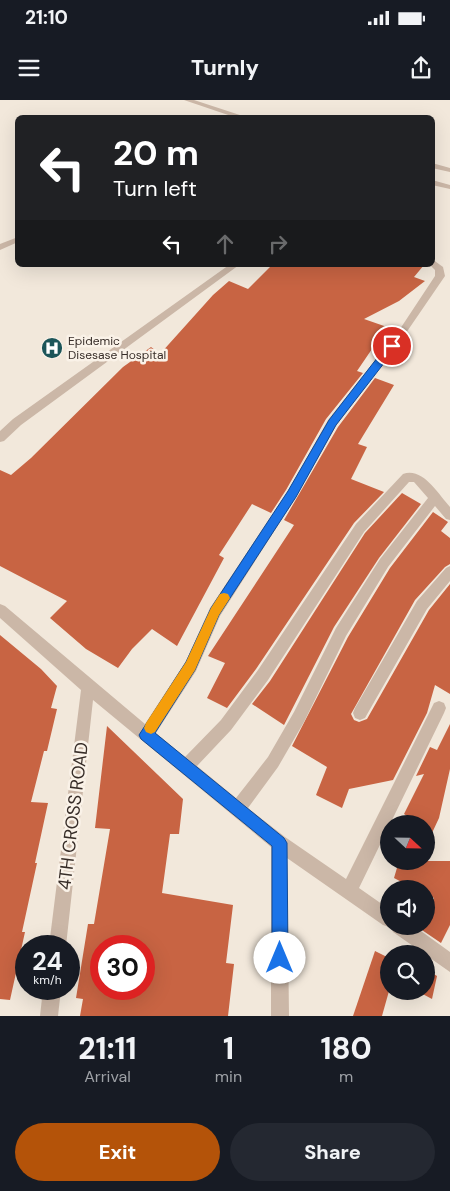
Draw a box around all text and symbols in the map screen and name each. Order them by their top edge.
text: 21:10 [25,5,68,30]
text: Turnly [191,53,259,82]
icon: menu [15,54,43,82]
icon: share [407,54,435,82]
text: 20 m [113,130,199,176]
icon: left [30,135,95,200]
text: Turn left [113,174,197,203]
icon: left [158,230,186,258]
icon: ahead [211,230,239,258]
icon: right [264,230,292,258]
pin [371,325,413,367]
icon: arrive [378,332,406,360]
place label: Epidemic Disesase Hospital [68,333,166,363]
hospital icon: Epidemic Disesase Hospital [40,336,64,360]
street label: 4TH CROSS ROAD [52,741,94,891]
north arrow [380,815,435,870]
map controls [380,815,435,1000]
button: sound [380,880,435,935]
position arrow [253,931,305,983]
speed limit sign: 30 [90,935,155,1000]
text: 24 [32,945,63,978]
button: search [380,945,435,1000]
text: km/h [33,972,62,988]
text: 21:11 [78,1029,137,1068]
text: 1 [223,1029,234,1068]
text: 180 [320,1029,372,1068]
text: Arrival [84,1066,131,1087]
text: min [215,1066,242,1087]
text: m [339,1066,353,1087]
button: Exit [15,1123,220,1181]
button: Share [230,1123,435,1181]

